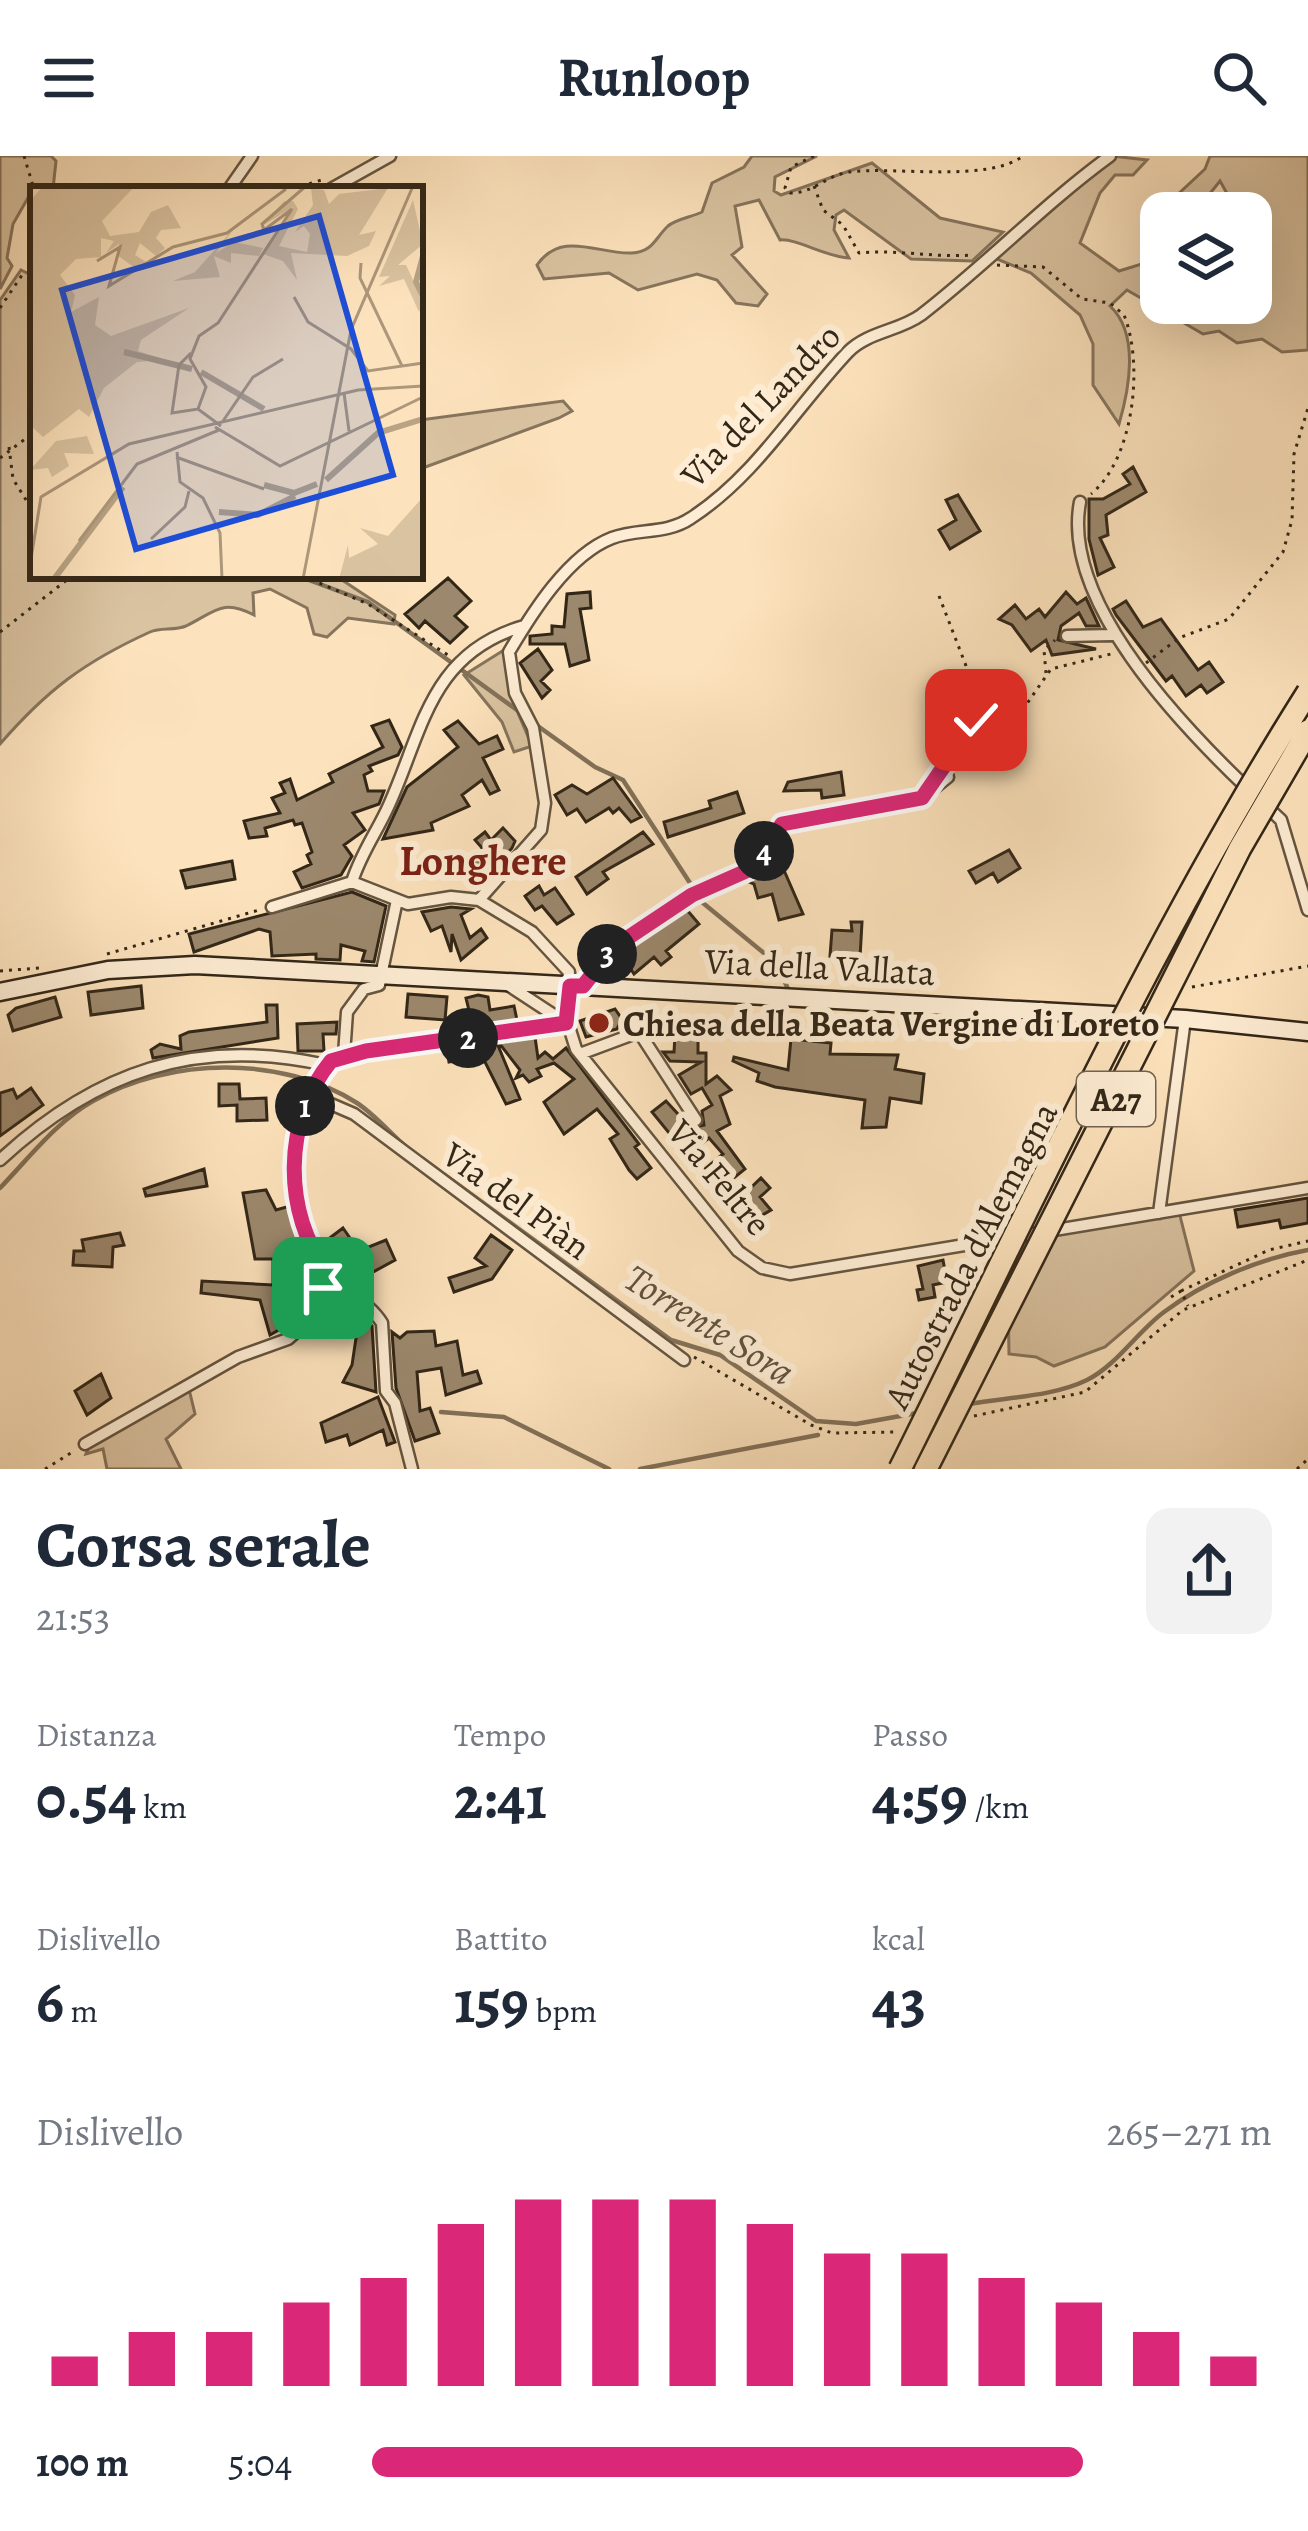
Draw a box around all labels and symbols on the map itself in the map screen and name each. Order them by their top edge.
inset map [30,186,423,579]
street label: Via del Landro [669,312,851,499]
pin [925,669,1027,771]
pin: 4 [734,821,794,881]
district label: Longhere [399,832,567,889]
pin: 3 [577,924,637,984]
street label: Via della Vallata [703,936,936,997]
place label: Chiesa della Beata Vergine di Loreto [623,999,1160,1048]
pin: 2 [438,1008,498,1068]
marker: Chiesa della Beata Vergine di Loreto [586,1010,612,1036]
road number: A27 [1077,1072,1155,1126]
pin: 1 [275,1076,335,1136]
street label: Autostrada d'Alemagna [871,1093,1069,1418]
street label: Via Feltre [656,1108,783,1246]
street label: Via del Piàn [432,1129,601,1271]
pin [272,1237,374,1339]
water label: Torrente Sora [615,1251,805,1398]

